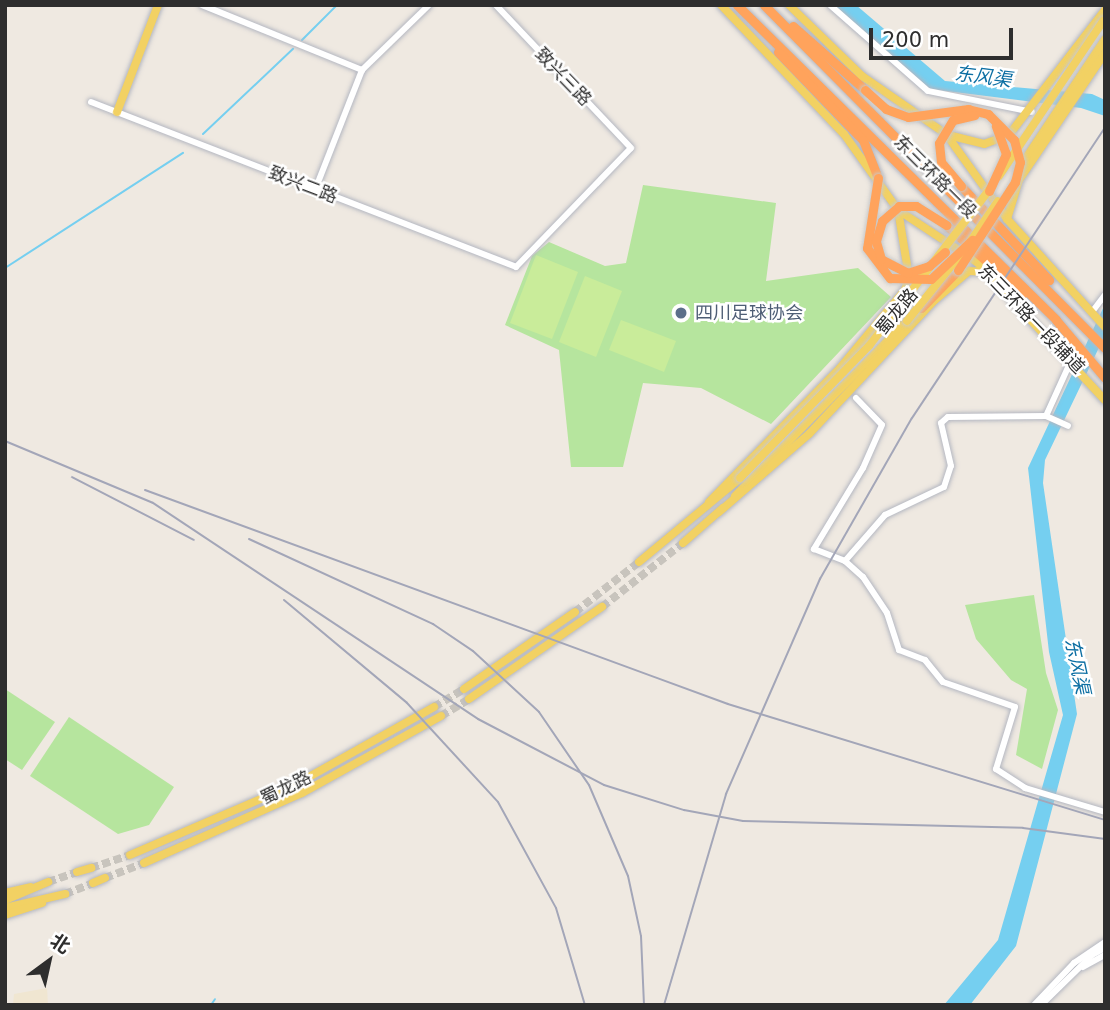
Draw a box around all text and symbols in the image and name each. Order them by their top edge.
scale bar [872,14,1016,58]
text: 200 m [882,28,949,52]
street label: 致兴三路 [530,44,596,110]
water label: 东风渠 [953,62,1013,92]
street label: 东三环路一段 [889,131,981,223]
street label: 致兴二路 [266,162,340,208]
street label: 东三环路一段辅道 [973,260,1089,378]
street label: 蜀龙路 [871,284,923,340]
place label: 四川足球协会 [695,302,803,324]
marker: 四川足球协会 [673,305,689,321]
water label: 东风渠 [1060,636,1094,696]
street label: 蜀龙路 [257,766,315,810]
north arrow [14,926,84,996]
text: 北 [46,929,74,958]

